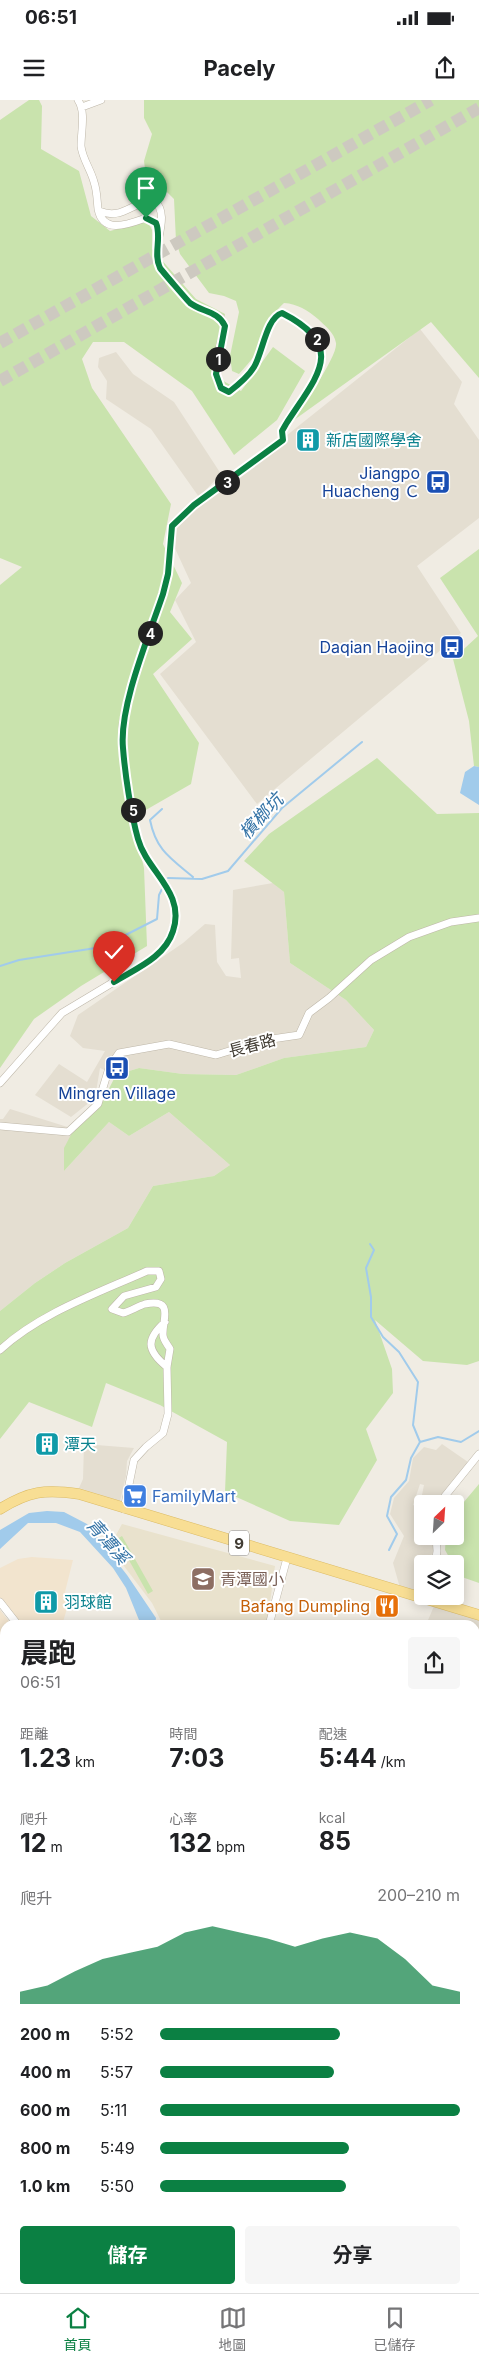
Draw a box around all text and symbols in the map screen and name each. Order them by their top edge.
text: 06:51 [25,6,77,29]
icon: menu [20,54,48,82]
icon: share [431,54,459,82]
text: Pacely [203,55,276,81]
pin [125,167,167,218]
icon: arrive [132,174,160,202]
pin: 2 [304,326,330,352]
text: 2 [313,331,322,348]
pin: 1 [206,346,230,372]
text: 1 [215,351,222,368]
building icon: 新店國際學舍 [295,427,321,453]
place label: 新店國際學舍 [326,430,422,450]
place label: Jiangpo Huacheng Ｃ [322,463,420,501]
bus stop icon: Jiangpo Huacheng Ｃ [425,469,451,495]
pin: 3 [214,470,240,494]
text: 3 [223,474,232,491]
pin: 4 [138,620,162,646]
text: 4 [146,625,155,642]
bus stop icon: Daqian Haojing [439,634,465,660]
place label: Daqian Haojing [319,637,434,657]
water label: 檳榔坑 [235,787,289,843]
pin: 5 [120,798,146,822]
text: 5 [129,802,138,819]
pin [93,931,135,982]
icon: check [100,938,128,966]
street label: 長春路 [226,1029,278,1061]
bus stop icon: Mingren Village [104,1055,130,1081]
place label: Mingren Village [58,1083,176,1103]
building icon: 潭天 [34,1431,60,1457]
place label: 潭天 [64,1434,96,1454]
supermarket icon: FamilyMart [122,1483,148,1509]
place label: FamilyMart [152,1486,236,1506]
north arrow [414,1495,464,1545]
map controls [414,1495,464,1605]
water label: 青潭溪 [82,1514,136,1571]
road number: 9 [229,1530,249,1556]
button: layers [414,1555,464,1605]
school or university icon: 青潭國小 [190,1566,216,1592]
place label: 青潭國小 [220,1569,284,1589]
building icon: 羽球館 [33,1589,59,1615]
place label: 羽球館 [64,1592,112,1612]
restaurant icon: Bafang Dumpling [374,1593,400,1619]
place label: Bafang Dumpling [240,1596,370,1616]
text: 晨跑 [20,1636,76,1670]
button: share [408,1637,460,1689]
text: 06:51 [20,1672,61,1692]
text: 距離 [20,1725,48,1742]
text: 時間 [169,1725,197,1742]
text: 配速 [319,1725,347,1742]
text: 1.23 [20,1743,71,1773]
text: 7:03 [169,1743,224,1773]
text: 5:44 [319,1743,377,1773]
text: km [71,1753,95,1770]
text: /km [377,1753,406,1770]
text: kcal [319,1809,345,1826]
text: 爬升 [20,1810,48,1827]
text: 心率 [169,1810,197,1827]
text: 85 [319,1826,351,1856]
text: 12 [20,1828,47,1858]
text: 132 [169,1828,212,1858]
text: m [47,1838,63,1855]
text: bpm [212,1838,245,1855]
text: 200–210 m [377,1885,460,1905]
text: 爬升 [20,1888,52,1908]
text: 200 m [20,2024,70,2044]
text: 5:52 [100,2024,134,2044]
text: 400 m [20,2062,71,2082]
text: 5:57 [100,2062,133,2082]
text: 600 m [20,2100,70,2120]
text: 5:11 [100,2100,127,2120]
text: 800 m [20,2138,70,2158]
text: 5:49 [100,2138,135,2158]
text: 1.0 km [20,2176,70,2196]
text: 5:50 [100,2176,134,2196]
button: 儲存 [20,2226,235,2284]
button: 分享 [245,2226,460,2284]
tab: 首頁 [64,2304,92,2354]
tab: 地圖 [219,2304,247,2354]
tab: 已儲存 [374,2304,416,2354]

